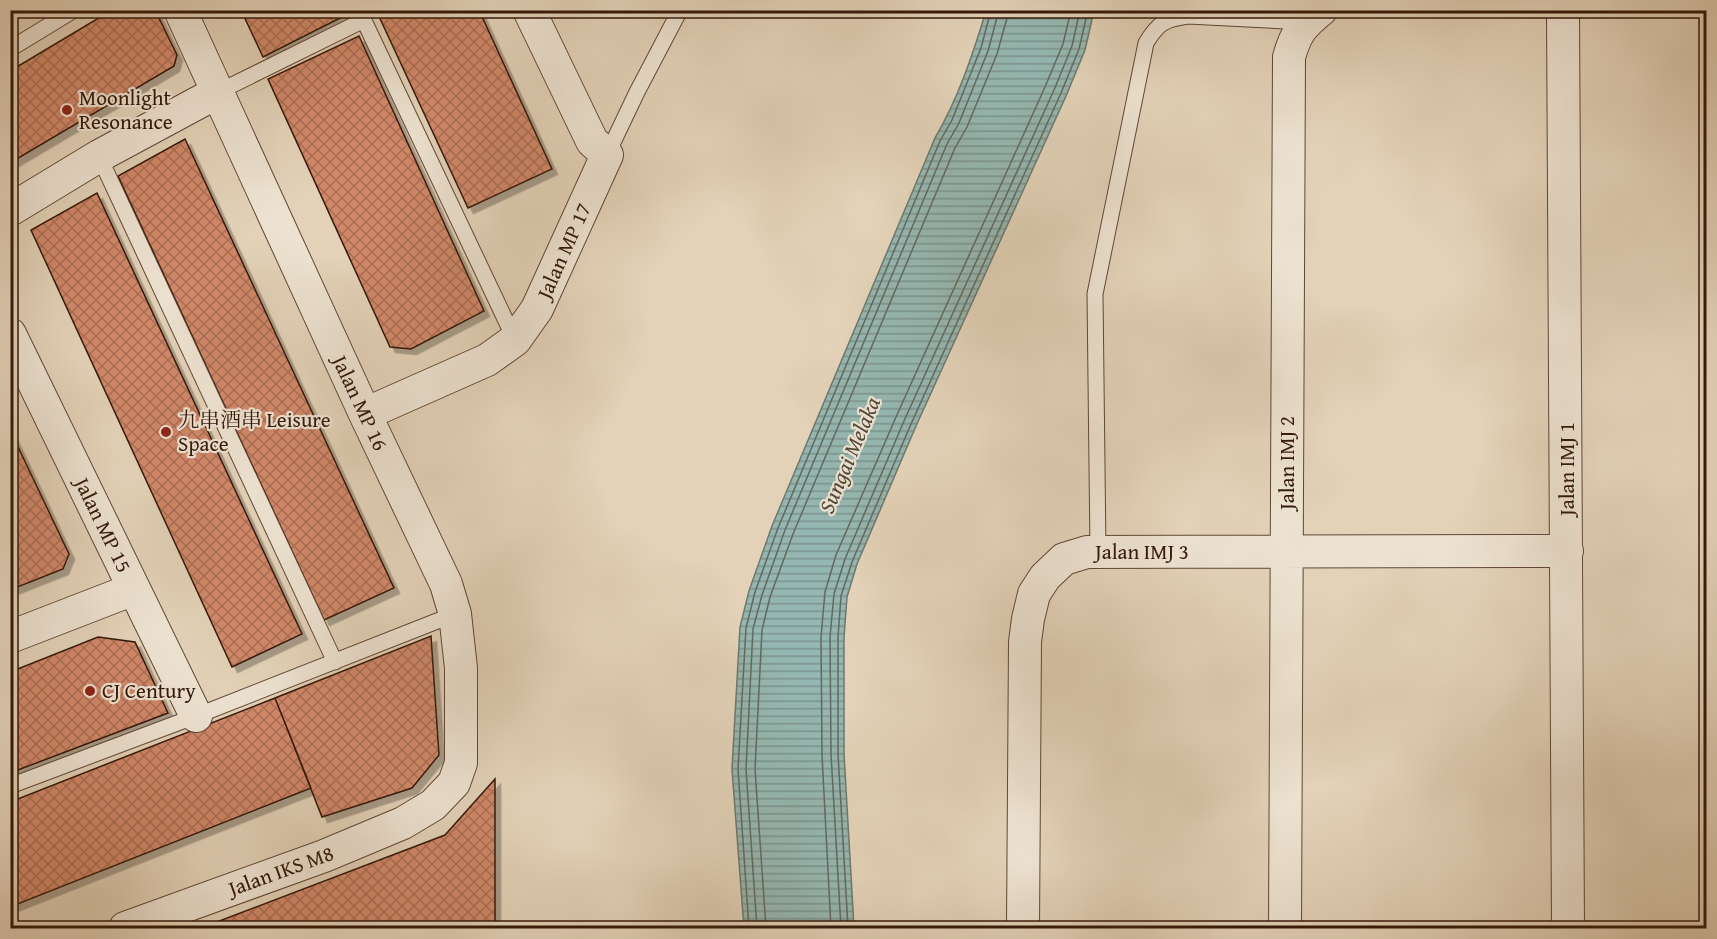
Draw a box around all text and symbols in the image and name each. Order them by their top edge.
place label: Moonlight Resonance [79,82,173,137]
marker: Moonlight Resonance [60,103,74,117]
street label: Jalan MP 17 [527,198,598,306]
street label: Jalan MP 16 [324,347,396,456]
water label: Sungai Melaka [810,392,888,518]
place label: 九串酒串 Leisure Space [178,404,331,459]
street label: Jalan IMJ 2 [1271,416,1302,513]
street label: Jalan IMJ 1 [1551,422,1582,519]
marker: 九串酒串 Leisure Space [159,425,173,439]
street label: Jalan MP 15 [66,469,140,577]
street label: Jalan IMJ 3 [1092,536,1189,567]
place label: CJ Century [102,675,196,706]
marker: CJ Century [83,684,97,698]
street label: Jalan IKS M8 [221,837,338,905]

